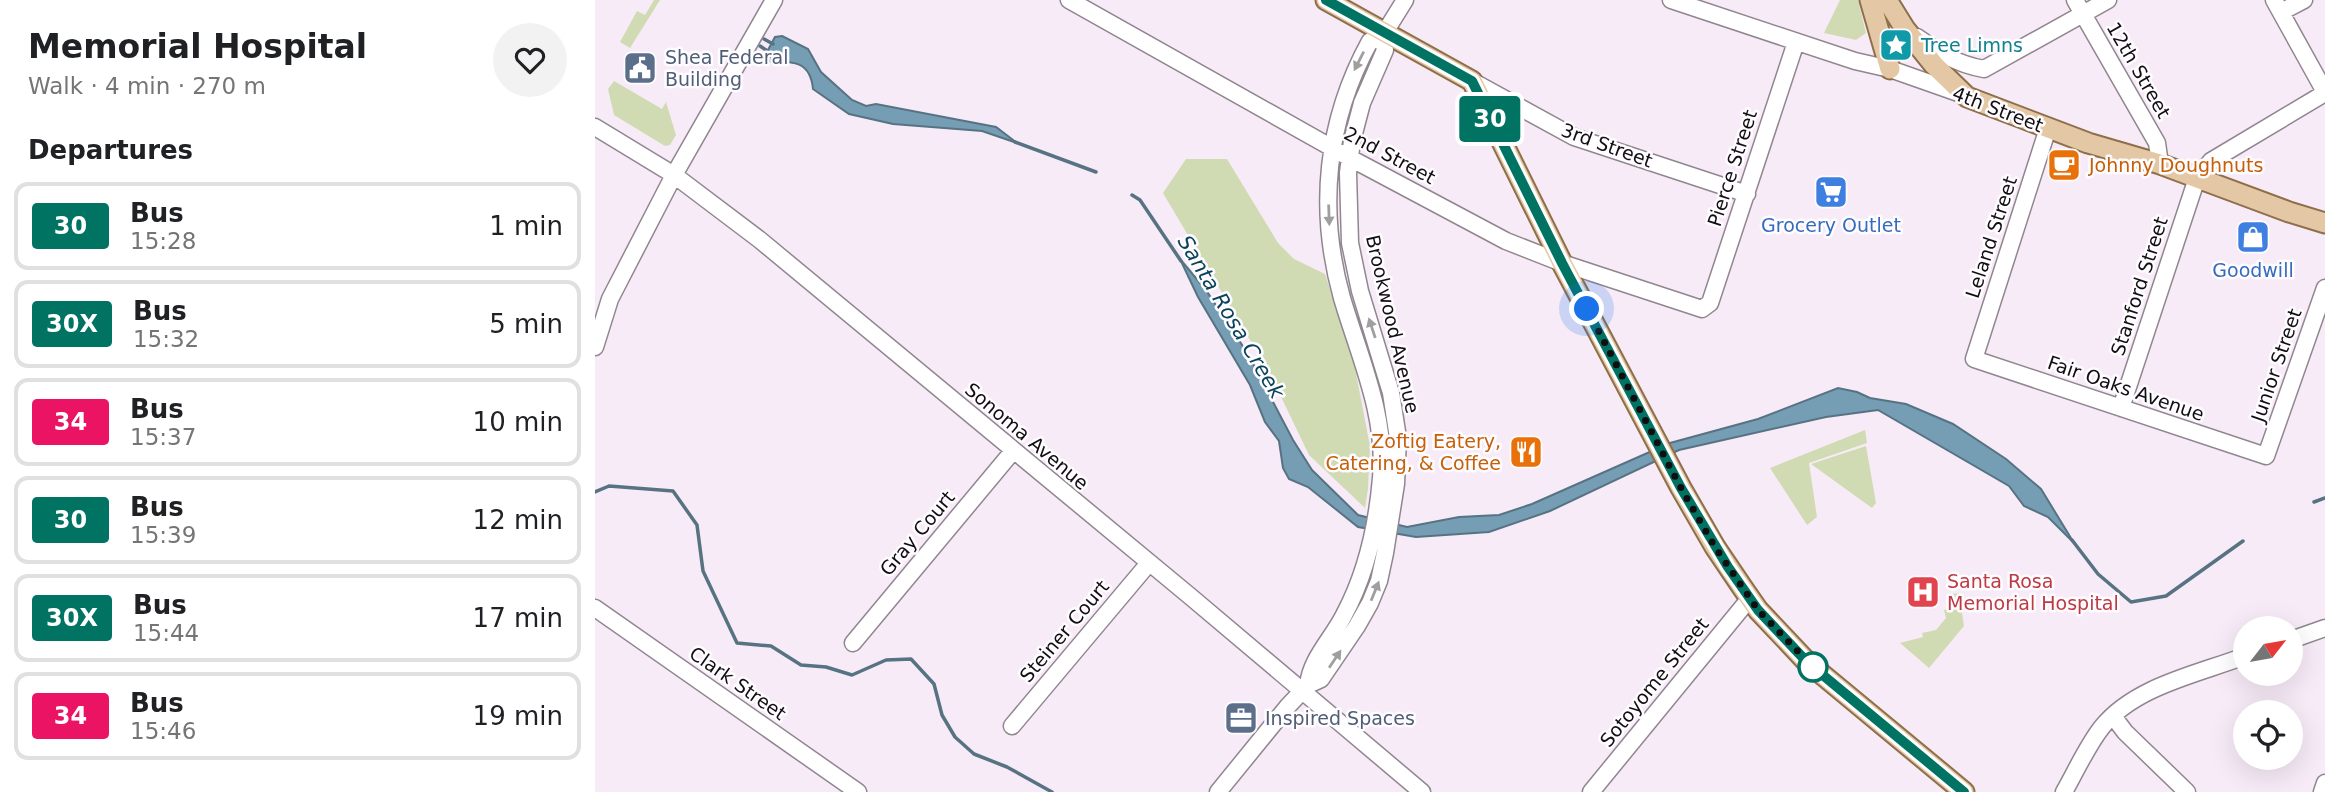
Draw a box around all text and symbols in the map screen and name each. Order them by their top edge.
street label: 12th Street [2103,18,2175,122]
button: heart [493,23,567,97]
place icon: Tree Limns [1877,26,1915,64]
text: Memorial Hospital [28,27,367,66]
place label: Tree Limns [1920,34,2023,56]
place label: Shea Federal Building [665,46,789,90]
public building icon: Shea Federal Building [621,49,659,87]
one-way arrow [1353,51,1364,71]
text: Walk · 4 min · 270 m [28,73,266,99]
street label: 4th Street [1950,82,2046,136]
line badge: 30 [1459,96,1521,142]
text: 30 [1473,105,1507,133]
street label: Pierce Street [1703,107,1761,229]
street label: 3rd Street [1558,118,1656,172]
street label: 2nd Street [1341,122,1439,188]
text: Departures [28,135,193,165]
cafe icon: Johnny Doughnuts [2045,146,2083,184]
place label: Johnny Doughnuts [2088,154,2263,176]
supermarket icon: Grocery Outlet [1812,173,1850,211]
street label: Leland Street [1961,173,2021,301]
text: Bus [130,198,184,228]
one-way arrow [1324,204,1335,226]
text: 1 min [489,211,563,241]
text: 30 [54,212,87,240]
place label: Grocery Outlet [1761,214,1901,236]
street label: Stanford Street [2106,214,2172,358]
shop icon: Goodwill [2234,218,2272,256]
text: 15:28 [130,228,196,254]
water label: Santa Rosa Creek [1173,231,1290,404]
street label: Brookwood Avenue [1362,233,1424,415]
place label: Goodwill [2212,259,2294,281]
your location [1569,291,1604,326]
text: Bus [133,296,187,326]
street label: Junior Street [2246,306,2306,425]
text: 5 min [489,309,563,339]
text: 30X [46,310,98,338]
one-way arrow [1366,317,1376,338]
text: 15:32 [133,326,199,352]
street label: Fair Oaks Avenue [2045,351,2207,425]
street label: Sonoma Avenue [961,378,1093,494]
text: Bus [130,394,184,424]
text: 10 min [473,407,563,437]
text: 34 [54,408,87,436]
text: 15:37 [130,424,196,450]
place label: Zoftig Eatery, Catering, & Coffee [1325,430,1501,474]
restaurant icon: Zoftig Eatery, Catering, & Coffee [1507,433,1545,471]
street label: Gray Court [875,486,959,580]
text: Bus [130,492,184,522]
text: 12 min [473,505,563,535]
text: 30 [54,506,87,534]
text: 15:39 [130,522,196,548]
place label: Santa Rosa Memorial Hospital [1947,570,2119,614]
hospital icon: Santa Rosa Memorial Hospital [1904,573,1942,611]
street label: Steiner Court [1015,576,1113,686]
one-way arrow [1369,580,1380,601]
text: Bus [133,590,187,620]
text: 17 min [473,603,563,633]
text: 30X [46,604,98,632]
street label: Sotoyome Street [1595,613,1713,751]
north arrow [2233,616,2303,686]
map controls [2233,616,2303,770]
text: 15:44 [133,620,199,646]
street label: Clark Street [685,642,791,724]
one-way arrow [1328,650,1342,668]
unlabelled marker [1798,652,1828,682]
text: Bus [130,688,184,718]
office icon: Inspired Spaces [1222,699,1260,737]
button: locate [2233,700,2303,770]
text: 19 min [473,701,563,731]
text: 34 [54,702,87,730]
place label: Inspired Spaces [1265,707,1415,729]
text: 15:46 [130,718,196,744]

